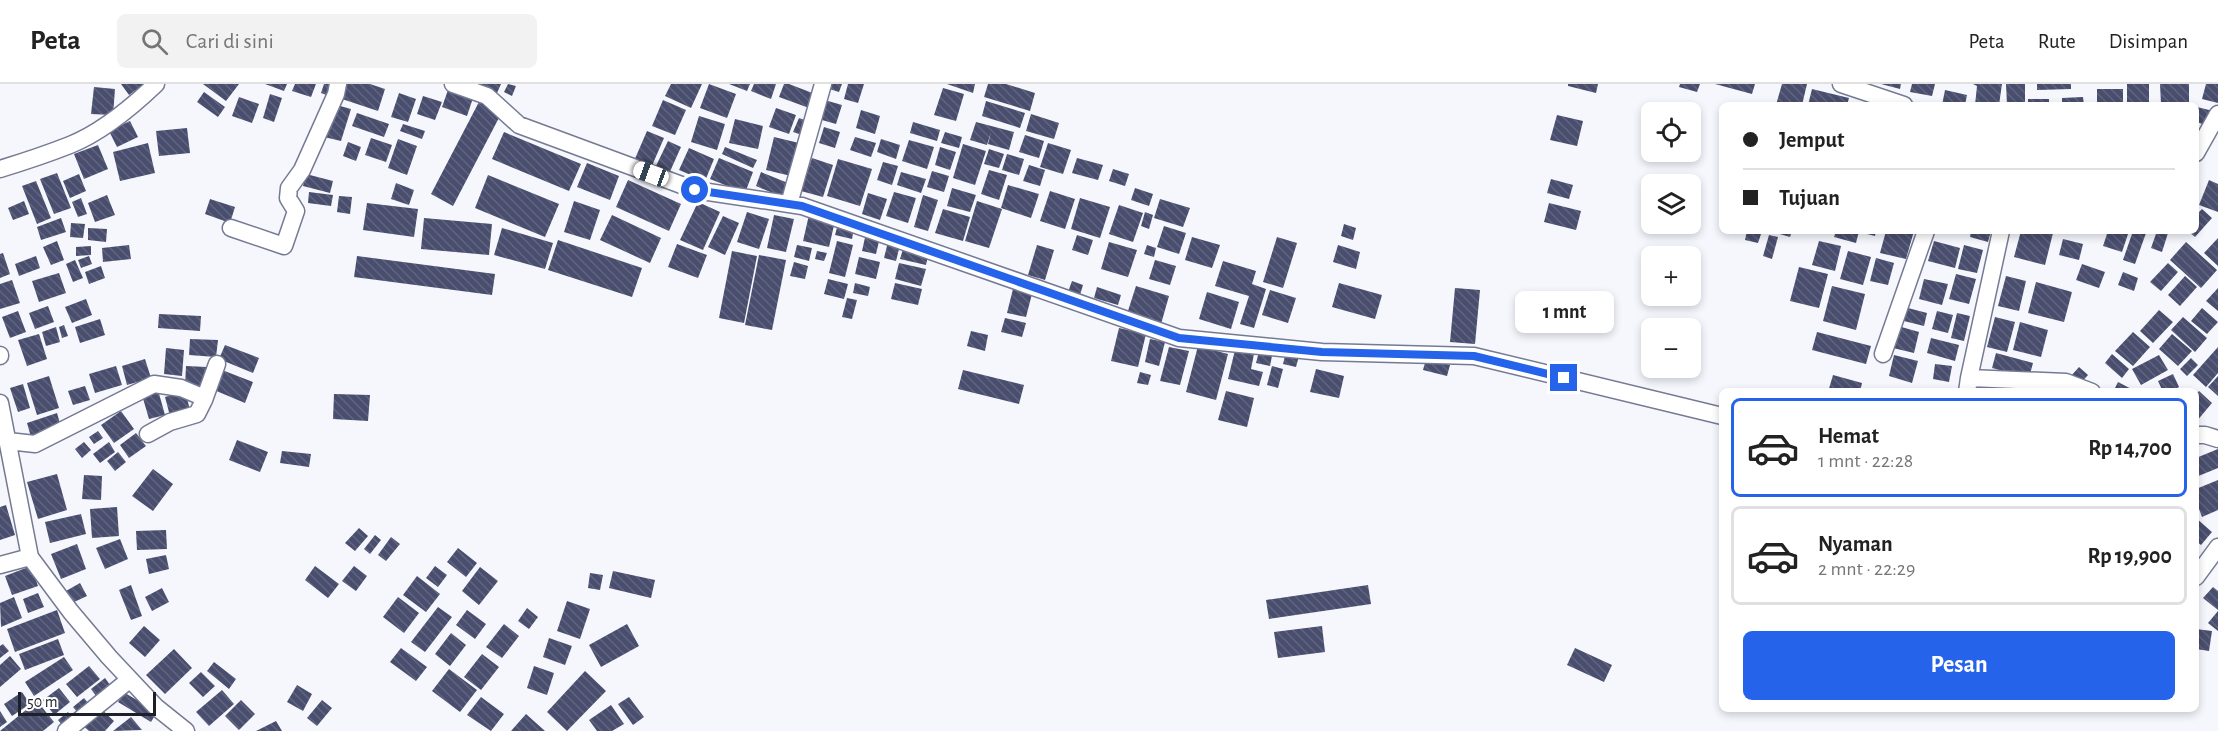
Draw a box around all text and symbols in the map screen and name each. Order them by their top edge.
search box [117,14,537,68]
icon: search [138,25,171,58]
text: Peta [30,27,81,55]
text: Cari di sini [186,30,274,52]
text: Peta [1969,31,2005,52]
text: Rute [2038,31,2076,52]
text: Disimpan [2109,31,2188,52]
map controls [1641,102,1701,378]
button: locate [1641,102,1701,162]
text: Jemput [1779,129,1844,151]
car [631,159,671,189]
button: layers [1641,174,1701,234]
route start [681,176,708,203]
text: Tujuan [1779,187,1840,209]
button: + [1641,246,1701,306]
callout: 1 mnt [1514,291,1614,333]
text: 1 mnt [1543,302,1586,322]
button: − [1641,318,1701,378]
route end [1550,364,1577,391]
icon: car [1746,421,1800,475]
text: Hemat [1818,425,1879,447]
text: Rp 14,700 [2088,437,2172,459]
text: 1 mnt · 22:28 [1818,451,1913,471]
icon: car [1746,529,1800,583]
text: Nyaman [1818,533,1893,555]
text: Rp 19,900 [2088,545,2172,567]
text: 2 mnt · 22:29 [1818,559,1915,579]
button: Pesan [1743,631,2175,700]
scale bar [18,689,156,716]
text: 50 m [27,694,58,710]

